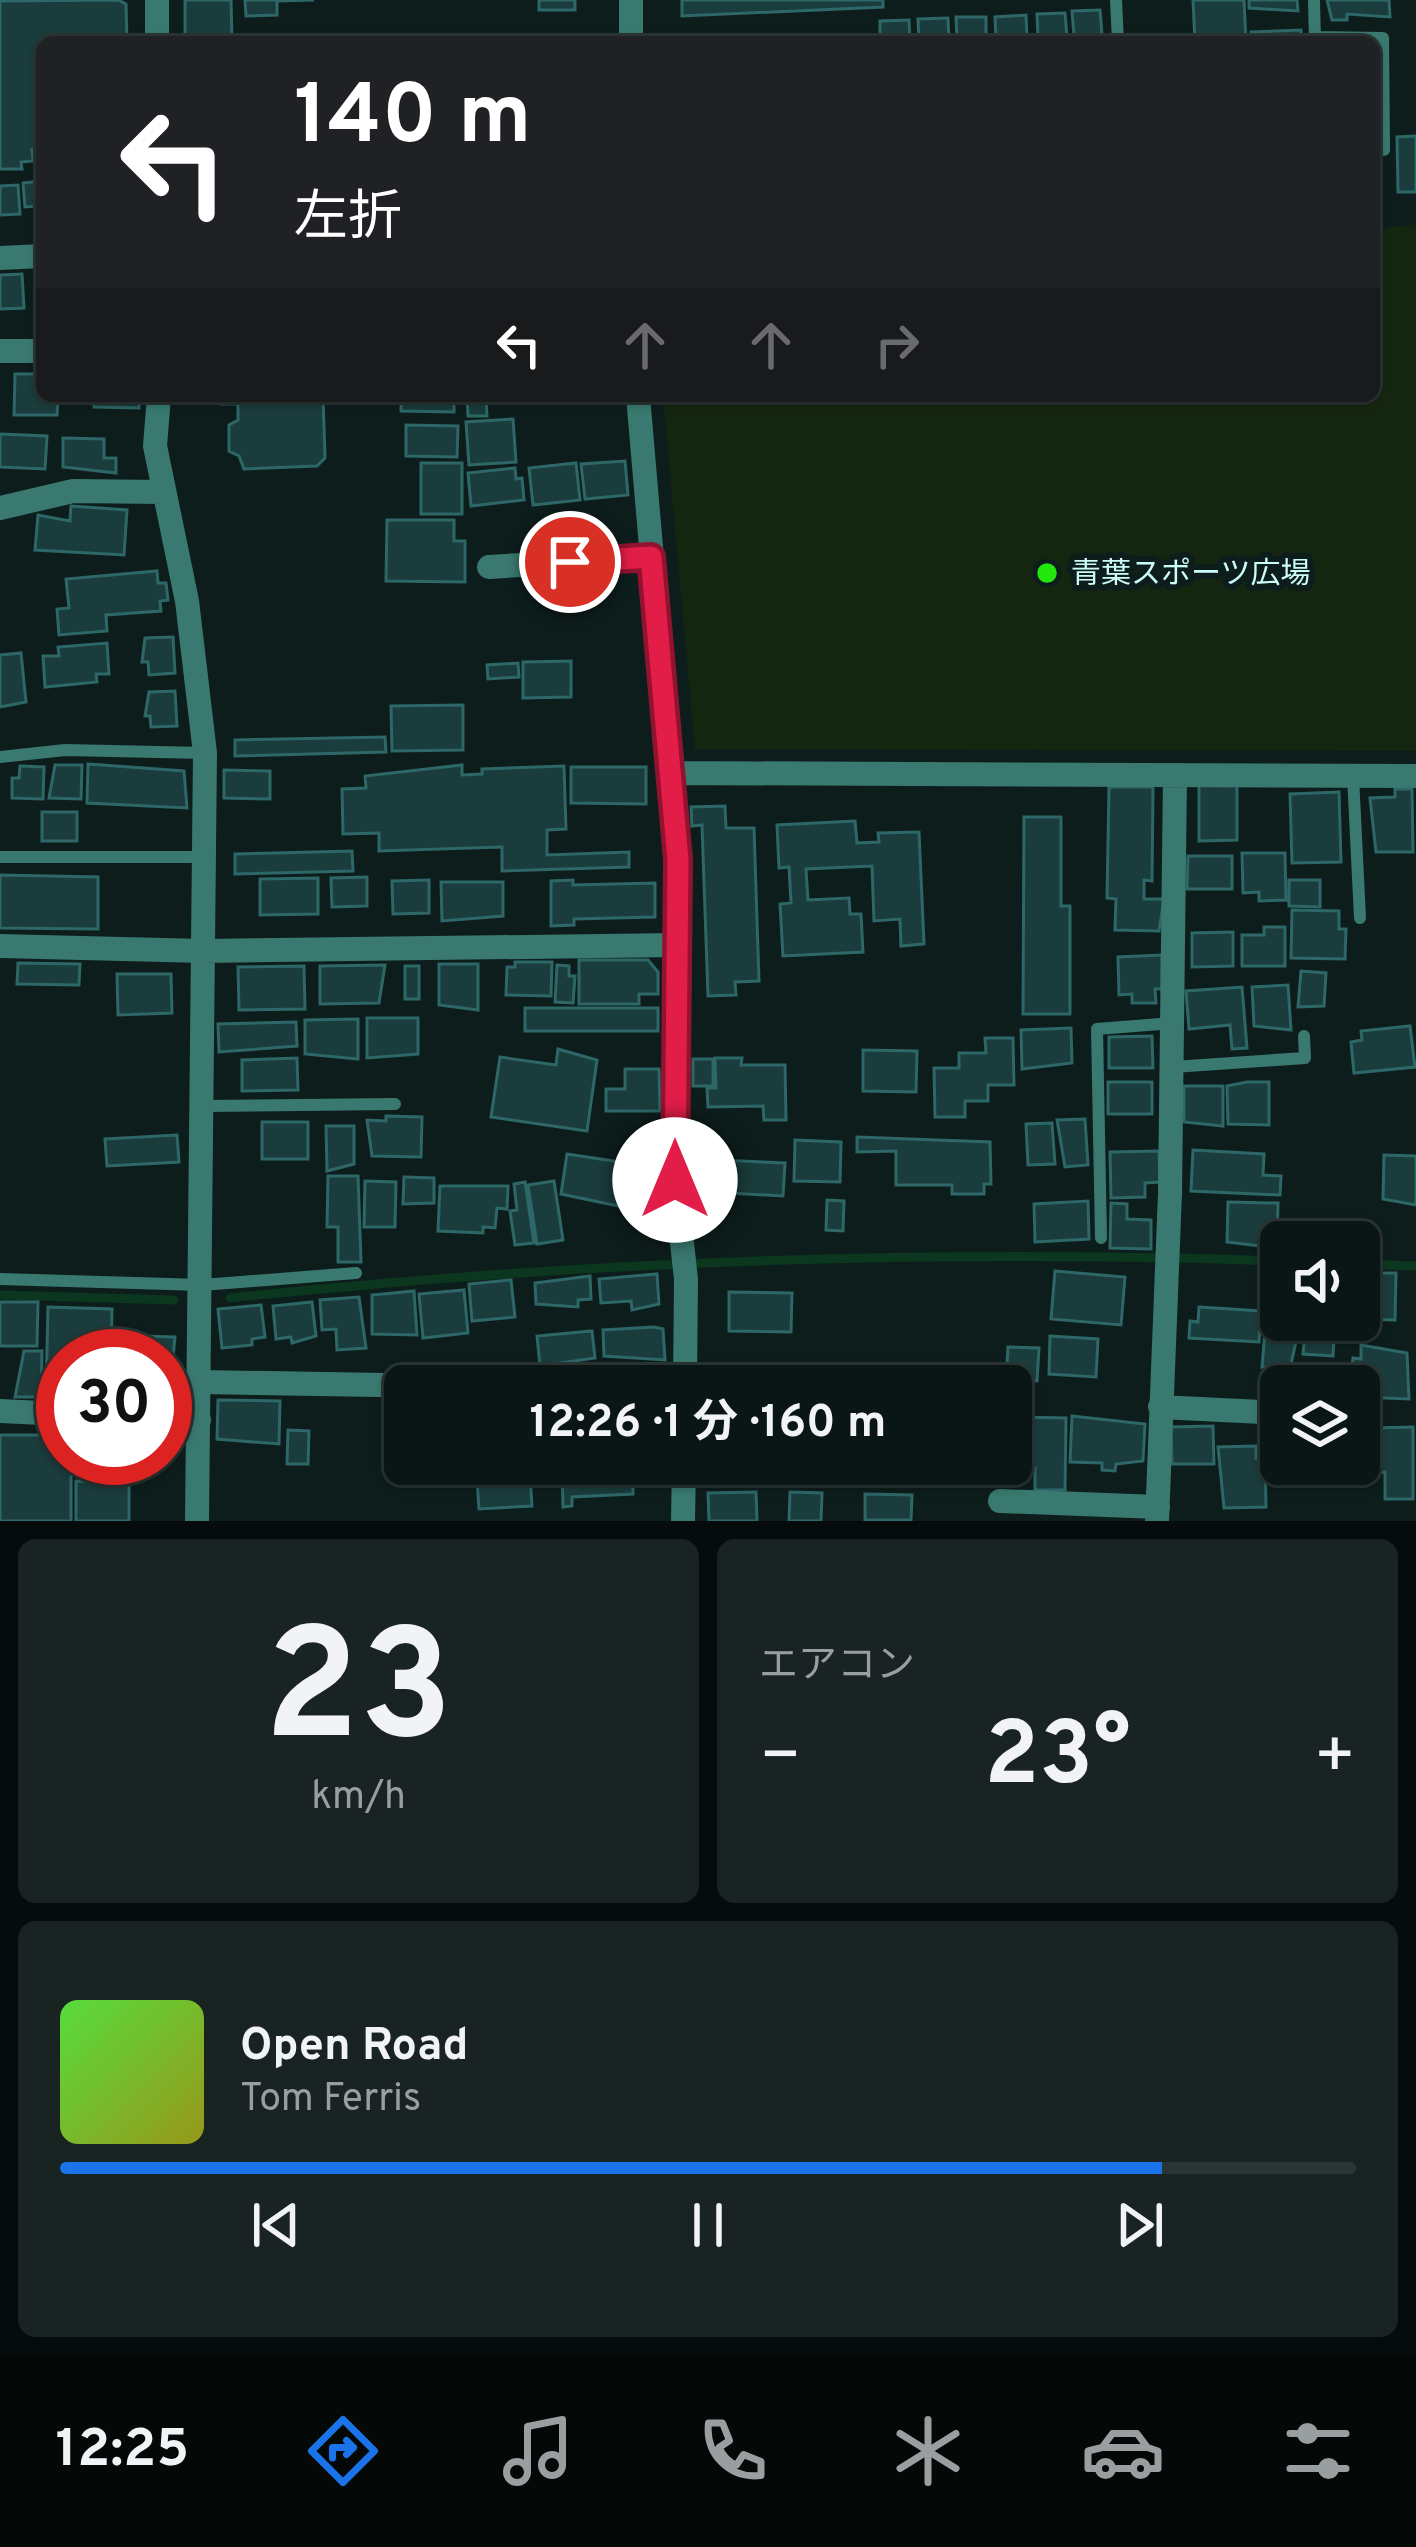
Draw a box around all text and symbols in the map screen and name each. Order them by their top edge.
text: 140 m [294,67,531,173]
icon: left [96,84,252,240]
text: 左折 [294,186,402,255]
icon: left [486,312,552,378]
icon: ahead [612,312,678,378]
icon: ahead [738,312,804,378]
icon: right [864,312,930,378]
pin [519,511,621,613]
icon: arrive [537,529,603,595]
place label: 青葉スポーツ広場 [1071,557,1310,594]
marker: 青葉スポーツ広場 [1034,560,1060,586]
position arrow [612,1117,738,1243]
map controls [1260,1221,1380,1485]
button: sound [1260,1221,1380,1341]
speed limit sign: 30 [36,1329,192,1485]
button: layers [1260,1365,1380,1485]
text: 12:26 · 1 分 · 160 m [530,1396,886,1453]
text: 23 [264,1597,453,1795]
text: エアコン [759,1643,915,1692]
text: 23° [984,1703,1131,1816]
text: − [759,1718,802,1801]
text: + [1313,1718,1356,1801]
text: km/h [311,1774,406,1823]
text: Open Road [240,2019,468,2076]
text: Tom Ferris [240,2076,421,2125]
icon: previous [243,2192,309,2258]
icon: pause [675,2192,741,2258]
icon: next [1107,2192,1173,2258]
icon: directions [301,2409,385,2493]
icon: music [496,2409,580,2493]
icon: phone [691,2409,775,2493]
icon: climate [886,2409,970,2493]
icon: car [1081,2409,1165,2493]
icon: filters [1276,2409,1360,2493]
text: 12:25 [56,2417,189,2486]

